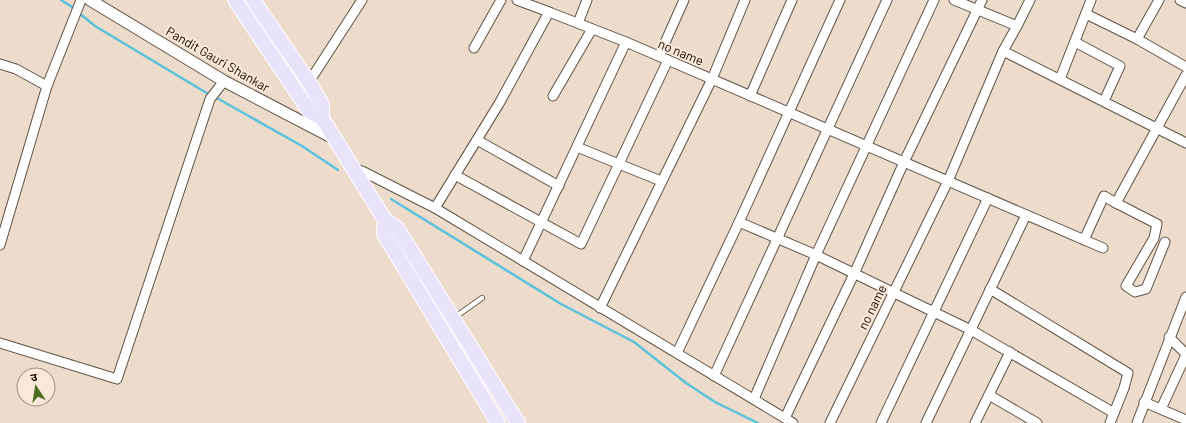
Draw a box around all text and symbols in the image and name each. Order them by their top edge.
street label: Pandit Gauri Shankar [163,23,273,95]
street label: no name [656,35,706,69]
street label: no name [854,282,890,332]
north arrow [16,367,56,407]
text: उ [29,370,39,384]

